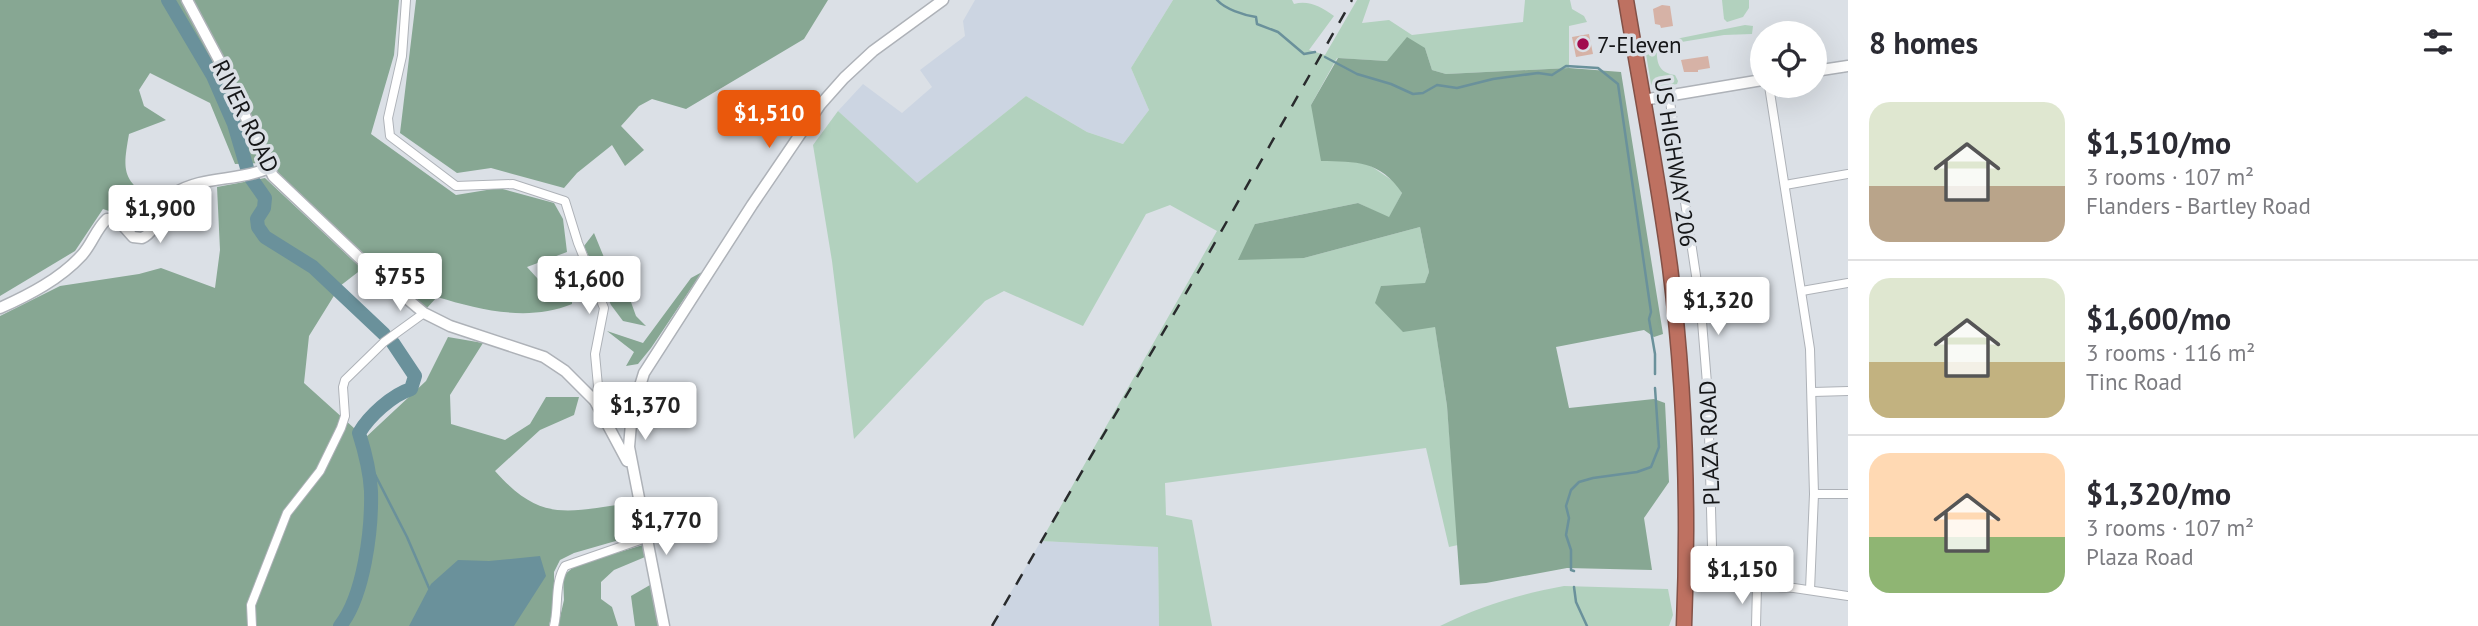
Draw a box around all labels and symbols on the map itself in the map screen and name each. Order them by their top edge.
place label: 7-Eleven [1597,30,1682,59]
marker: 7-Eleven [1575,36,1591,52]
street label: RIVER ROAD [206,55,286,177]
street label: US HIGHWAY 206 [1648,75,1704,249]
pin: $1,510 [712,90,826,150]
pin: $1,900 [103,186,217,245]
pin: $755 [359,254,441,313]
pin: $1,600 [532,256,646,316]
pin: $1,320 [1661,278,1775,337]
street label: PLAZA ROAD [1692,380,1726,506]
pin: $1,370 [588,382,702,442]
pin: $1,770 [609,498,723,557]
pin: $1,150 [1685,546,1799,606]

